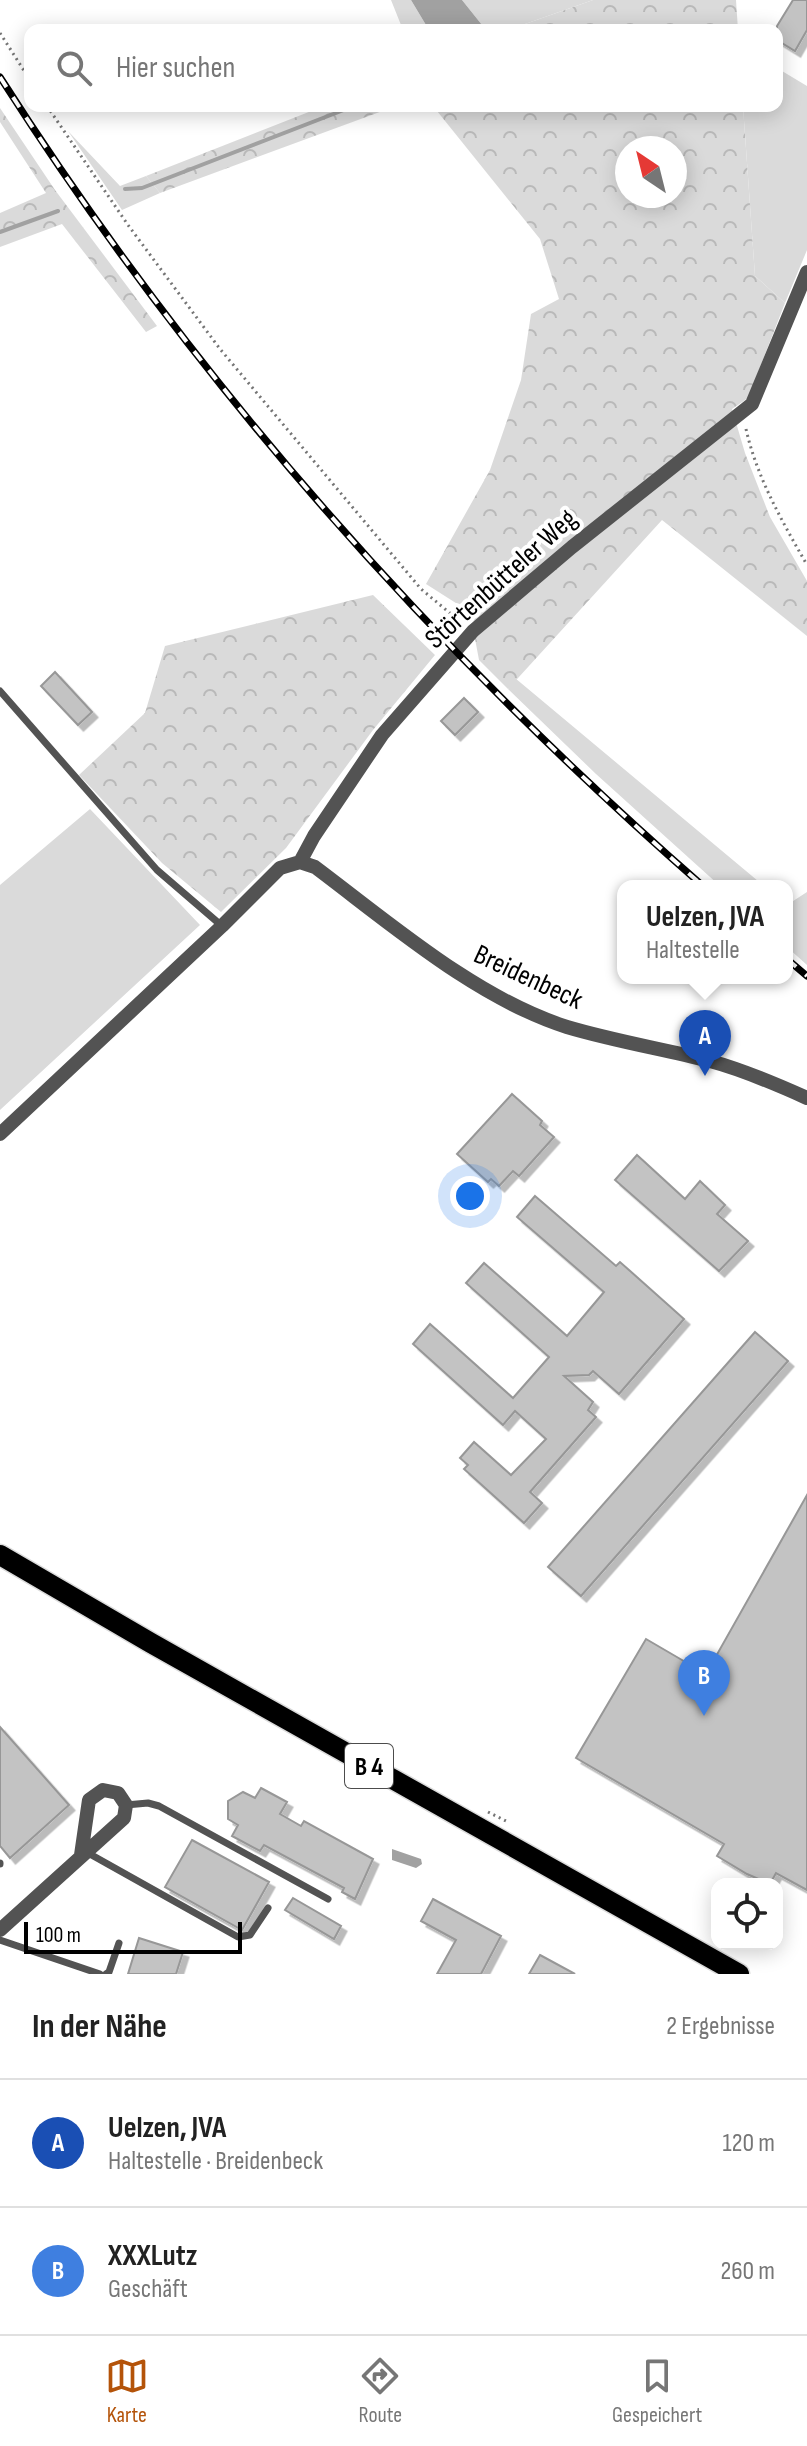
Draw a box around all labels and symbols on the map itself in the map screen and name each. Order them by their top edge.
north arrow [615,136,687,208]
street label: Störtenbütteler Weg [418,502,584,656]
street label: Breidenbeck [469,938,588,1017]
pin: A [679,1010,731,1076]
your location [450,1176,490,1216]
pin: B [678,1650,730,1716]
road number: B 4 [345,1744,393,1788]
scale bar [24,1918,242,1954]

